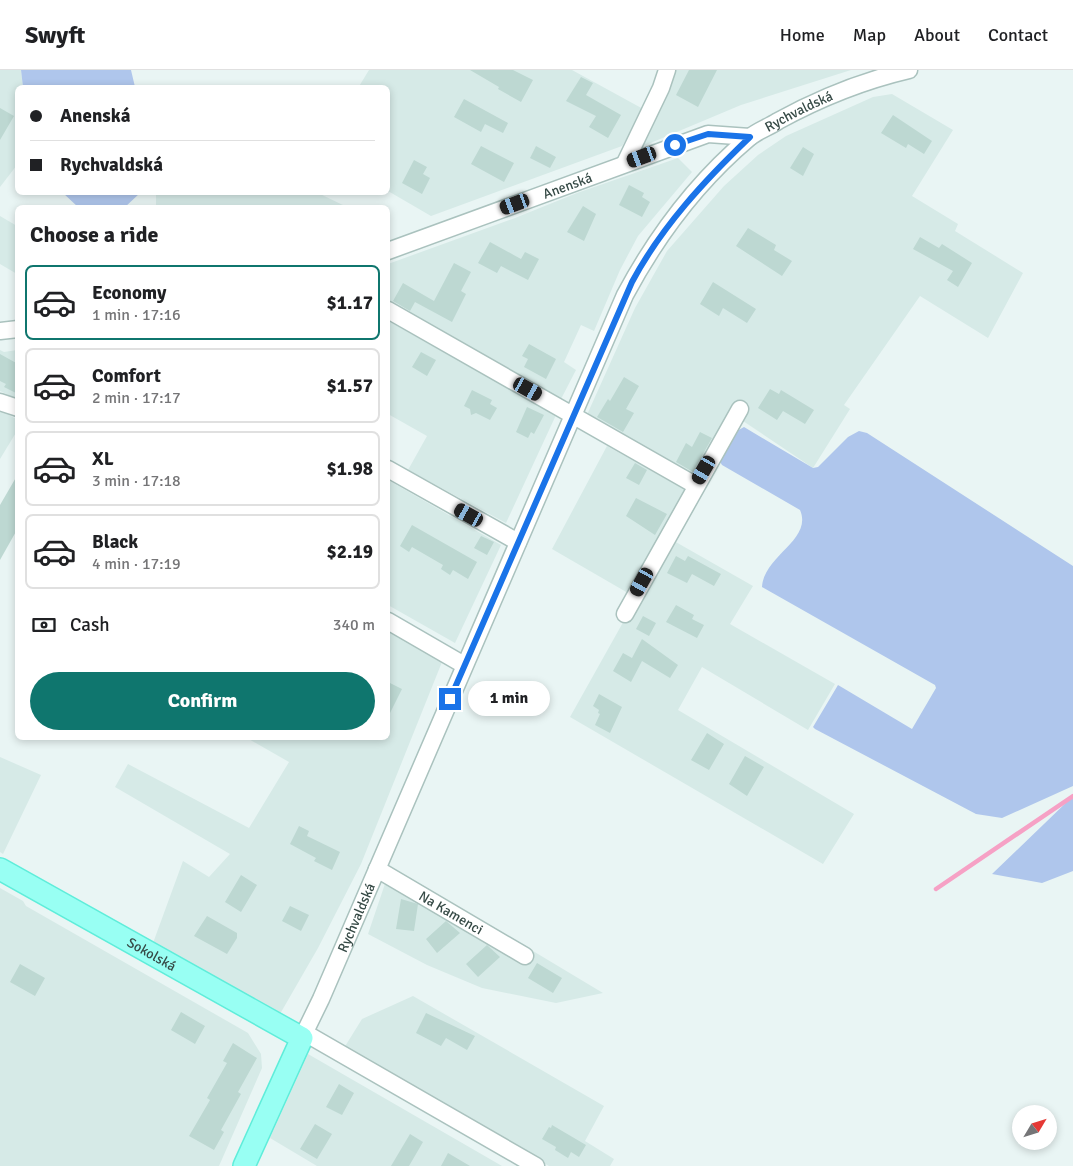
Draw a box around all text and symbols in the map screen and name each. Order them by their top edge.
text: Swyft [25,20,85,50]
text: Home [780,24,825,46]
text: Map [853,24,886,46]
text: About [914,24,960,46]
text: Contact [988,24,1048,46]
street label: Rychvaldská [762,87,835,135]
text: Anenská [60,104,130,128]
route start [664,134,686,156]
car [625,145,658,169]
text: Rychvaldská [60,153,163,177]
street label: Anenská [540,169,594,202]
car [498,192,531,216]
text: Choose a ride [30,221,158,248]
icon: car [32,280,77,325]
text: Economy [92,281,166,305]
text: $1.17 [327,291,373,315]
text: 1 min · 17:16 [92,305,181,325]
icon: car [32,363,77,408]
text: Comfort [92,364,161,388]
text: $1.57 [327,374,373,398]
car [511,375,544,403]
text: 2 min · 17:17 [92,388,181,408]
icon: car [32,446,77,491]
text: XL [92,447,114,471]
car [690,453,717,487]
text: $1.98 [327,457,373,481]
text: 3 min · 17:18 [92,471,181,491]
car [452,501,485,529]
icon: car [32,529,77,574]
text: Black [92,530,138,554]
text: $2.19 [327,540,373,564]
text: 4 min · 17:19 [92,554,181,574]
car [628,565,655,599]
icon: cash [30,611,58,639]
text: Cash [70,613,110,637]
text: 340 m [333,615,375,635]
button: Confirm [30,672,375,730]
callout: 1 min [468,682,550,716]
route end [439,688,461,710]
text: 1 min [490,688,528,708]
street label: Rychvaldská [334,880,379,955]
street label: Na Kamenci [416,887,486,938]
street label: Sokolská [124,933,179,974]
north arrow [1012,1105,1058,1150]
map controls [1012,1105,1057,1150]

